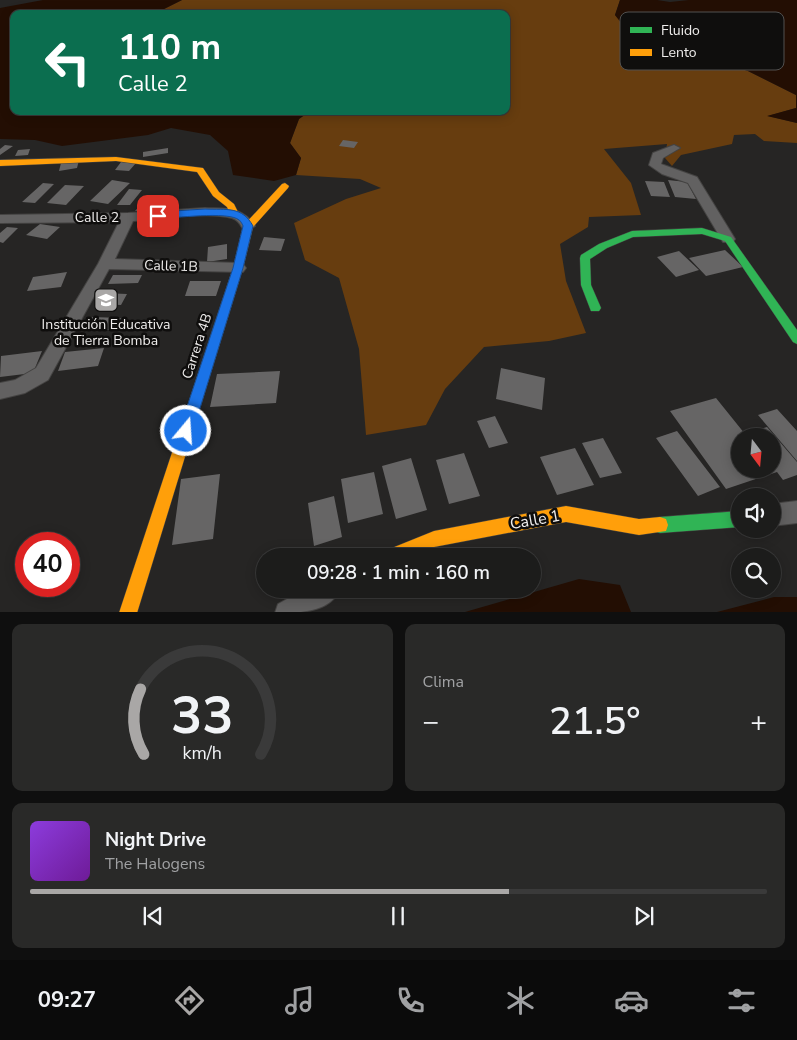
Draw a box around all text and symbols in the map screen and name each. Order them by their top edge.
legend [620,12,784,70]
text: Fluido [661,21,700,40]
text: 110 m [118,24,221,71]
icon: left [35,30,100,95]
text: Lento [661,43,697,62]
text: Calle 2 [118,69,188,99]
pin [137,195,179,237]
icon: arrive [144,202,172,230]
street label: Calle 2 [75,208,119,227]
street label: Calle 1B [144,256,198,276]
school or university icon: Institución Educativa de Tierra Bomba [93,287,119,313]
street label: Carrera 4B [177,311,217,381]
place label: Institución Educativa de Tierra Bomba [42,315,170,350]
position arrow [159,404,211,456]
north arrow [731,428,781,478]
map controls [731,428,781,598]
button: sound [731,488,781,538]
street label: Calle 1 [508,505,562,535]
speed limit sign: 40 [15,532,80,597]
button: search [731,548,781,598]
text: 09:28 · 1 min · 160 m [307,560,490,586]
text: Clima [423,671,464,693]
text: 33 [171,680,233,751]
text: 21.5° [549,696,641,747]
text: − [423,703,439,741]
text: + [750,703,767,741]
text: km/h [183,741,222,765]
text: Night Drive [105,827,206,853]
text: The Halogens [105,853,205,875]
icon: previous [139,902,167,930]
icon: pause [384,902,412,930]
icon: next [630,902,658,930]
icon: directions [172,983,207,1018]
icon: music [282,983,317,1018]
icon: phone [393,983,428,1018]
icon: climate [503,983,538,1018]
icon: car [614,983,649,1018]
icon: filters [724,983,759,1018]
text: 09:27 [38,985,96,1015]

